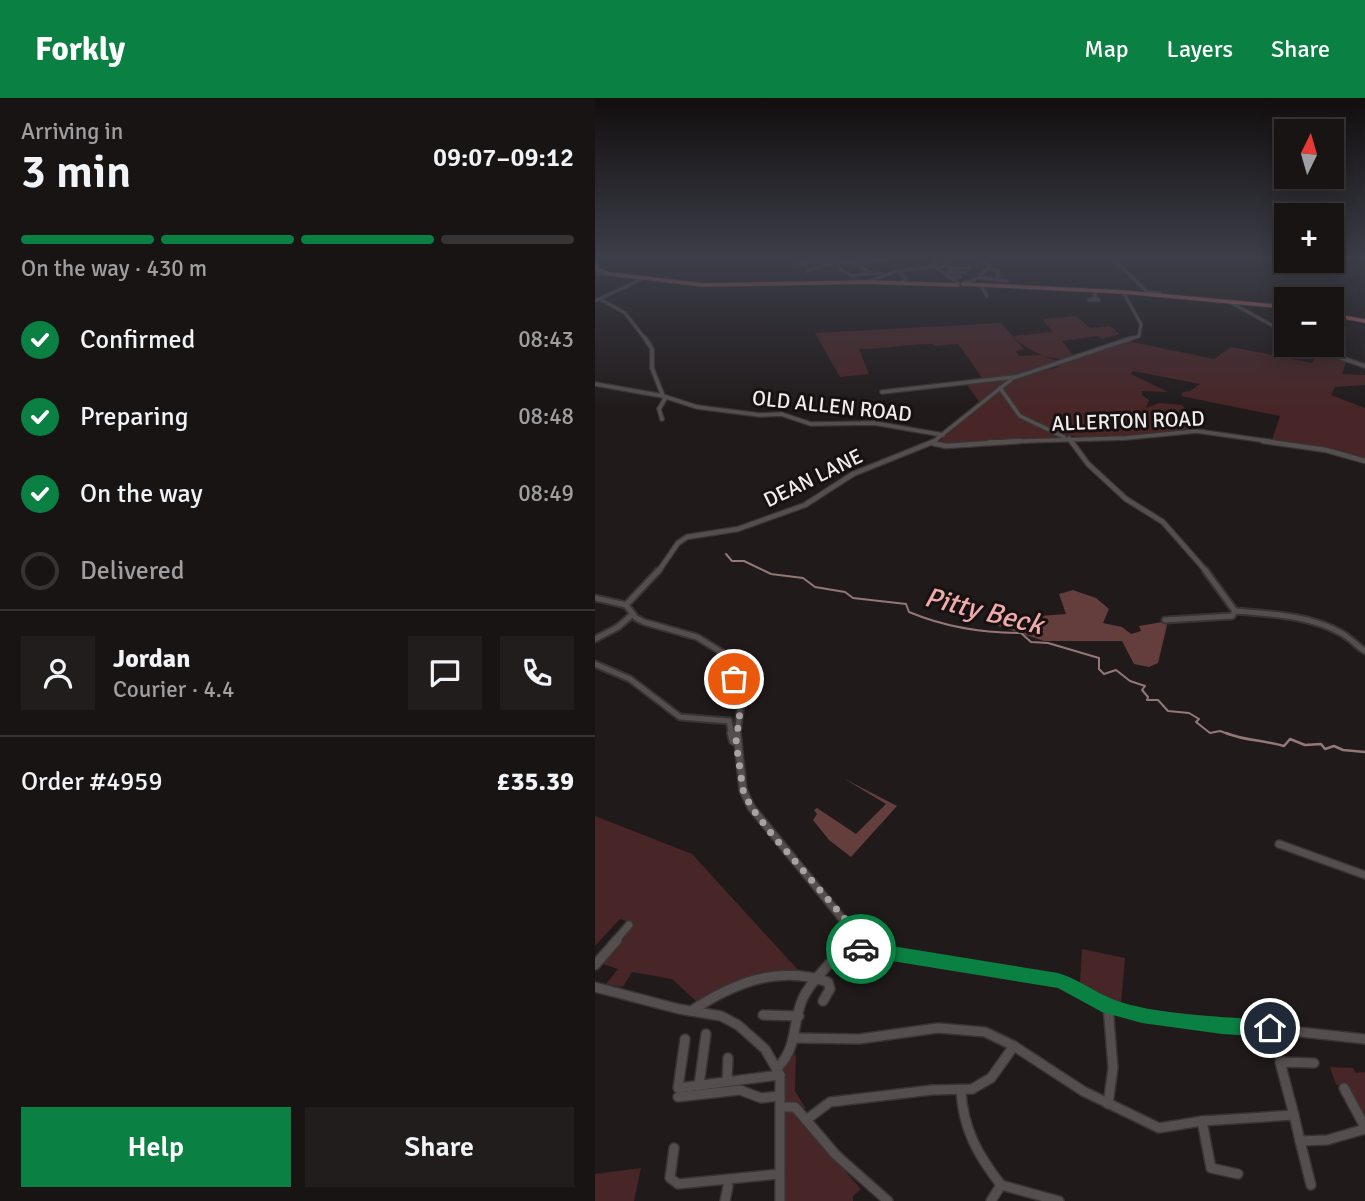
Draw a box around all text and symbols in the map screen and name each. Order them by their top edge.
text: Forkly [35,29,125,70]
text: Map [1084,34,1129,64]
text: Layers [1167,34,1233,64]
text: Share [1271,34,1330,64]
text: Arriving in [21,117,123,146]
north arrow [1274,119,1344,189]
map controls [1274,119,1344,357]
text: 09:07–09:12 [433,142,574,174]
text: 3 min [21,144,131,200]
button: + [1274,203,1344,273]
text: On the way · 430 m [21,254,207,283]
button: − [1274,287,1344,357]
icon: check [21,321,59,359]
text: Confirmed [80,324,195,356]
text: 08:43 [518,325,574,354]
street label: OLD ALLEN ROAD [751,385,913,427]
icon: check [21,398,59,436]
text: Preparing [80,401,188,433]
text: 08:48 [518,402,574,431]
street label: ALLERTON ROAD [1051,405,1205,437]
street label: DEAN LANE [759,443,867,513]
icon: check [21,475,59,513]
text: On the way [80,478,203,510]
text: 08:49 [518,479,574,508]
text: Delivered [80,555,185,587]
water label: Pitty Beck [921,580,1049,643]
button: person [21,636,95,710]
button: chat [408,636,482,710]
button: phone [500,636,574,710]
text: Jordan [113,643,190,675]
pin [704,649,764,709]
icon: bag [715,660,753,698]
text: Courier · 4.4 [113,675,234,704]
text: Order #4959 [21,766,162,798]
text: £35.39 [496,766,574,798]
courier [826,914,896,984]
icon: car [842,930,880,968]
pin [1240,998,1300,1058]
icon: home [1251,1009,1289,1047]
button: Help [21,1107,291,1187]
button: Share [305,1107,574,1187]

